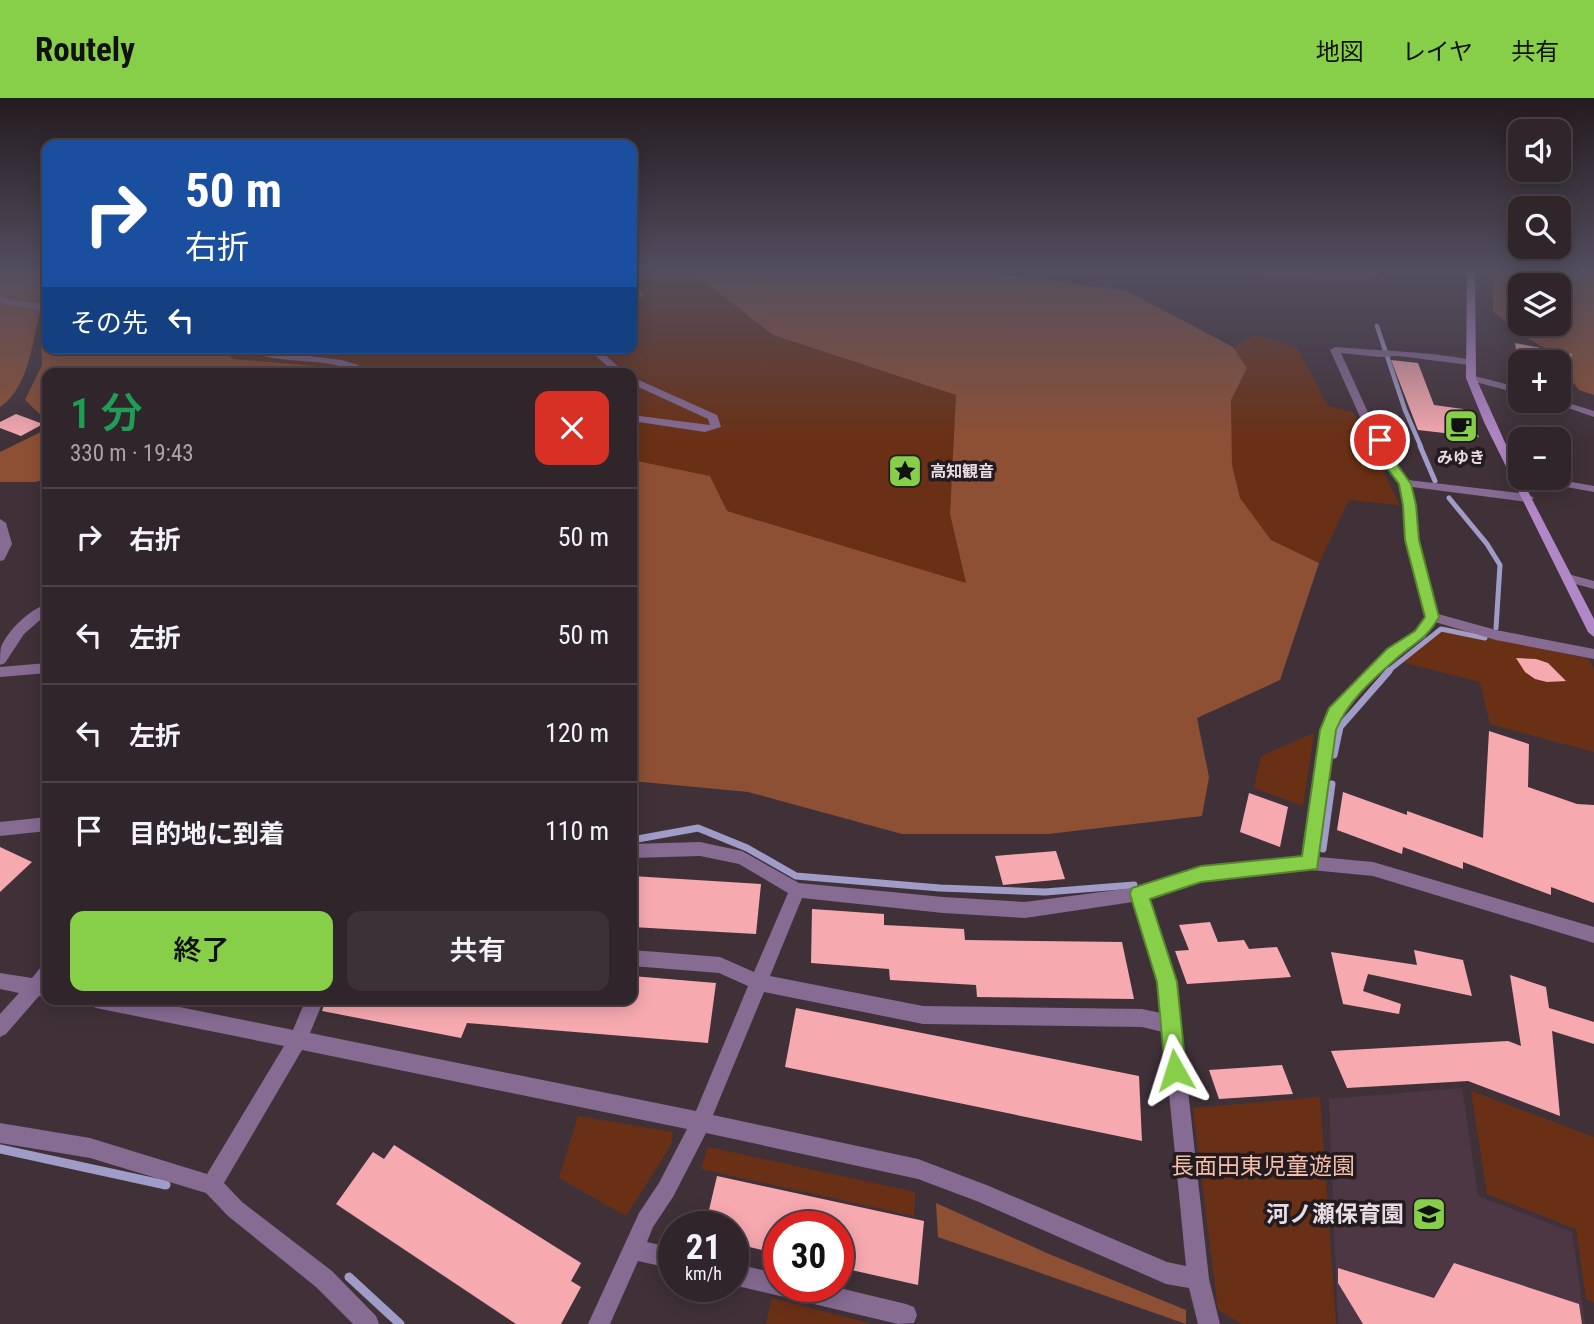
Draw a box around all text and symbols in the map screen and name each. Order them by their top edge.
text: Routely [35,30,135,69]
text: 地図 [1316,38,1364,66]
text: レイヤ [1402,38,1473,66]
text: 共有 [1511,38,1559,66]
map controls [1508,119,1571,490]
button: sound [1508,119,1571,182]
text: 50 m [185,162,282,219]
icon: right [70,168,161,259]
button: search [1508,196,1571,259]
text: 右折 [185,228,249,266]
button: layers [1508,273,1571,336]
icon: left [162,301,200,339]
text: その先 [70,308,148,338]
button: + [1508,350,1571,413]
text: 1 分 [70,389,143,438]
button: close [535,391,609,465]
cafe icon: みゆき [1442,407,1480,445]
pin [1350,410,1410,470]
icon: arrive [1361,421,1399,459]
button: − [1508,427,1571,490]
text: 330 m · 19:43 [70,440,194,467]
place label: みゆき [1437,448,1485,467]
place icon: 高知観音 [886,452,924,490]
place label: 高知観音 [930,462,994,481]
icon: right [70,518,108,556]
text: 50 m [558,522,609,552]
text: 右折 [129,525,181,555]
icon: left [70,616,108,654]
text: 50 m [558,620,609,650]
text: 左折 [129,623,181,653]
icon: left [70,714,108,752]
text: 120 m [545,718,609,748]
text: 左折 [129,721,181,751]
icon: arrive [70,812,108,850]
text: 110 m [545,816,609,846]
text: 目的地に到着 [129,819,285,849]
button: 終了 [70,911,333,991]
button: 共有 [347,911,609,991]
position arrow [1138,1033,1212,1107]
park label: 長面田東児童遊園 [1171,1153,1355,1180]
school or university icon: 河ノ瀬保育園 [1410,1195,1448,1233]
place label: 河ノ瀬保育園 [1266,1201,1404,1228]
speed limit sign: 30 [763,1211,854,1302]
text: 21 [686,1227,721,1268]
text: km/h [685,1263,722,1284]

